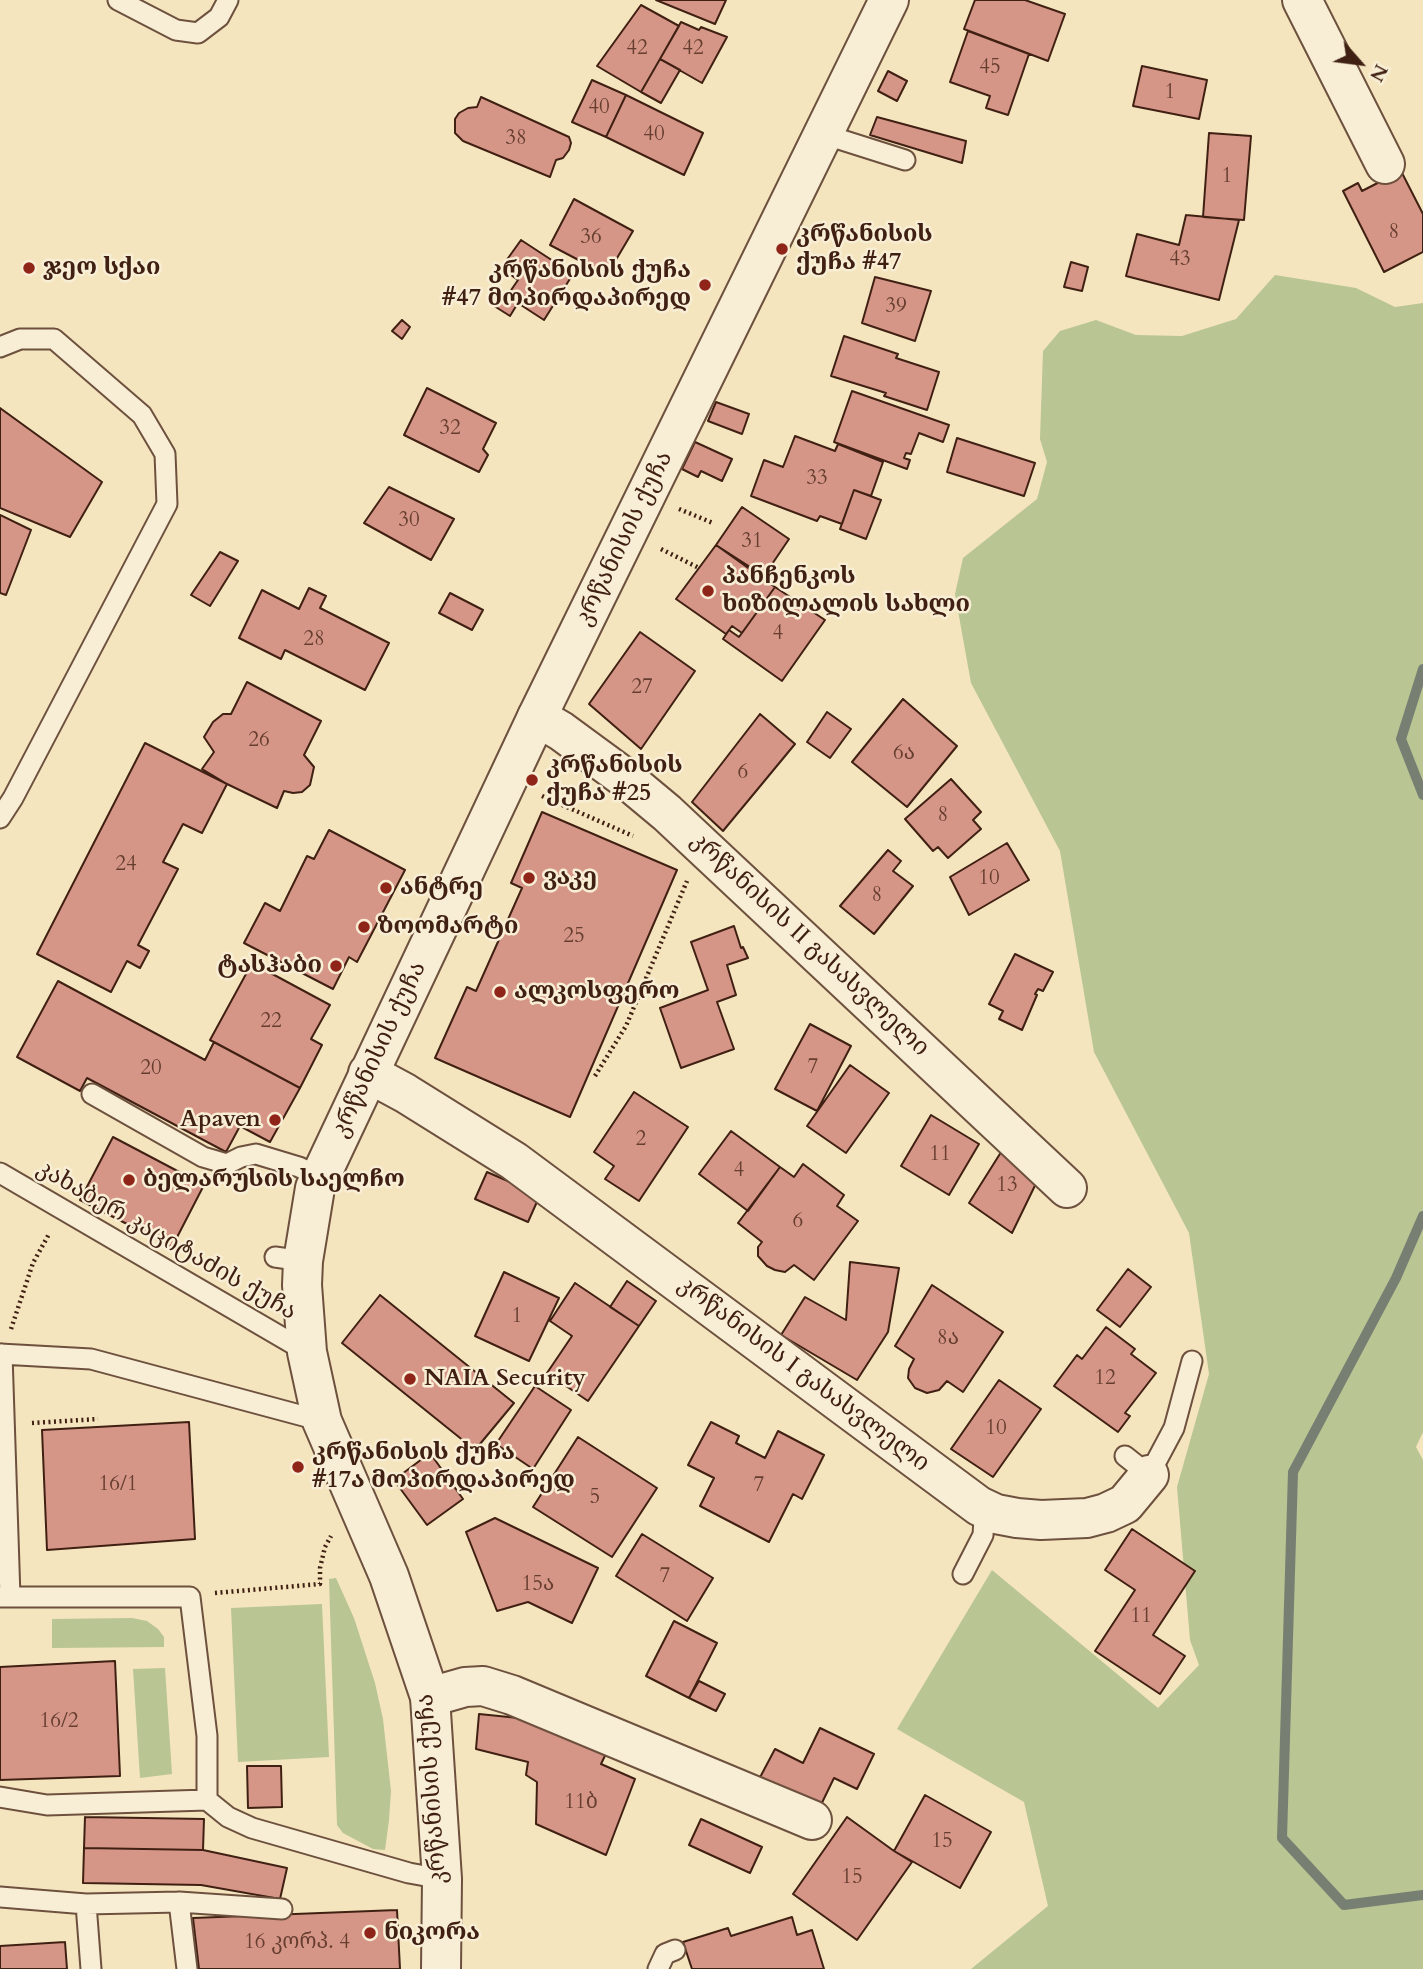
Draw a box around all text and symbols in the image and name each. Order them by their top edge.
north arrow [1325,28,1395,98]
house number: 42 [626,36,648,62]
house number: 42 [682,36,704,62]
house number: 45 [979,55,1001,81]
text: N [1363,59,1394,86]
house number: 1 [1165,80,1175,106]
house number: 40 [588,95,610,121]
house number: 40 [643,122,665,148]
house number: 38 [505,126,527,152]
house number: 1 [1222,164,1232,190]
house number: 8 [1389,220,1399,246]
place label: კრწანისის ქუჩა #47 [796,221,933,277]
house number: 36 [580,225,602,251]
marker: კრწანისის ქუჩა #47 [774,241,790,257]
house number: 43 [1169,247,1191,273]
place label: ჯეო სქაი [43,254,160,282]
place label: კრწანისის ქუჩა #47 მოპირდაპირედ [442,257,691,313]
marker: ჯეო სქაი [21,260,37,276]
marker: კრწანისის ქუჩა #47 მოპირდაპირედ [697,277,713,293]
house number: 39 [885,294,907,320]
house number: 32 [439,416,461,442]
street label: კრწანისის ქუჩა [570,447,680,631]
house number: 33 [806,466,828,492]
house number: 30 [398,508,420,534]
house number: 31 [741,529,763,555]
place label: პანჩენკოს ხიზილალის სახლი [722,563,970,619]
marker: პანჩენკოს ხიზილალის სახლი [700,583,716,599]
house number: 4 [773,621,783,647]
house number: 28 [303,627,325,653]
house number: 27 [631,675,653,701]
house number: 26 [248,728,270,754]
house number: 6ა [893,741,915,767]
place label: კრწანისის ქუჩა #25 [546,752,683,808]
house number: 6 [738,760,748,786]
marker: კრწანისის ქუჩა #25 [524,772,540,788]
house number: 8 [938,803,948,829]
street label: კრწანისის II გასასვლელი [684,827,934,1063]
house number: 24 [115,852,137,878]
place label: ვაკე [543,864,597,892]
house number: 10 [978,866,1000,892]
marker: ვაკე [521,870,537,886]
place label: ანტრე [400,874,483,902]
marker: ანტრე [378,880,394,896]
house number: 8 [872,883,882,909]
place label: ზოომარტი [378,913,518,941]
marker: ზოომარტი [356,919,372,935]
house number: 25 [563,924,585,950]
place label: ტასჰაბი [217,952,322,980]
street label: კრწანისის ქუჩა [327,957,433,1143]
marker: ტასჰაბი [328,958,344,974]
place label: ალკოსფერო [514,978,680,1006]
marker: ალკოსფერო [492,984,508,1000]
house number: 22 [260,1009,282,1035]
house number: 7 [808,1055,818,1081]
house number: 20 [140,1056,162,1082]
place label: Apaven [180,1106,261,1134]
marker: Apaven [267,1112,283,1128]
house number: 2 [636,1127,646,1153]
house number: 11 [929,1142,951,1168]
street label: კახაბერ კაციტაძის ქუჩა [31,1155,301,1327]
house number: 4 [734,1158,744,1184]
place label: ბელარუსის საელჩო [143,1166,405,1194]
marker: ბელარუსის საელჩო [121,1172,137,1188]
house number: 13 [996,1173,1018,1199]
house number: 6 [793,1209,803,1235]
street label: კრწანისის I გასასვლელი [672,1271,934,1479]
house number: 1 [512,1304,522,1330]
house number: 8ა [937,1326,959,1352]
place label: NAIA Security [424,1365,586,1393]
house number: 12 [1094,1366,1116,1392]
marker: NAIA Security [402,1371,418,1387]
house number: 10 [985,1416,1007,1442]
place label: კრწანისის ქუჩა #17ა მოპირდაპირედ [312,1439,575,1495]
marker: კრწანისის ქუჩა #17ა მოპირდაპირედ [290,1459,306,1475]
house number: 16/1 [98,1472,138,1498]
house number: 7 [754,1473,764,1499]
house number: 5 [590,1485,600,1511]
house number: 7 [660,1564,670,1590]
house number: 15ა [522,1572,554,1598]
house number: 11 [1130,1604,1152,1630]
street label: კრწანისის ქუჩა [412,1693,454,1885]
house number: 16/2 [39,1709,79,1735]
house number: 11ბ [564,1790,598,1816]
house number: 15 [931,1829,953,1855]
house number: 15 [841,1865,863,1891]
place label: ნიკორა [384,1919,480,1947]
marker: ნიკორა [362,1925,378,1941]
house number: 16 კორპ. 4 [244,1930,350,1956]

